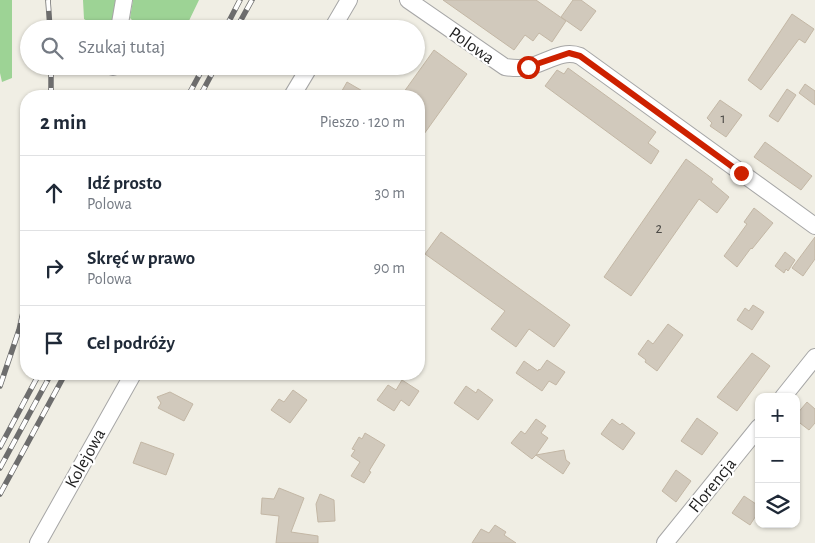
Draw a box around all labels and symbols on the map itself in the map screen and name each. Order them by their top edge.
street label: Polowa [446,24,497,68]
route start [517,56,540,79]
house number: 1 [720,111,726,126]
route end [730,162,753,185]
house number: 2 [656,221,663,236]
street label: Kolejowa [62,426,109,491]
street label: Florencja [686,455,740,516]

